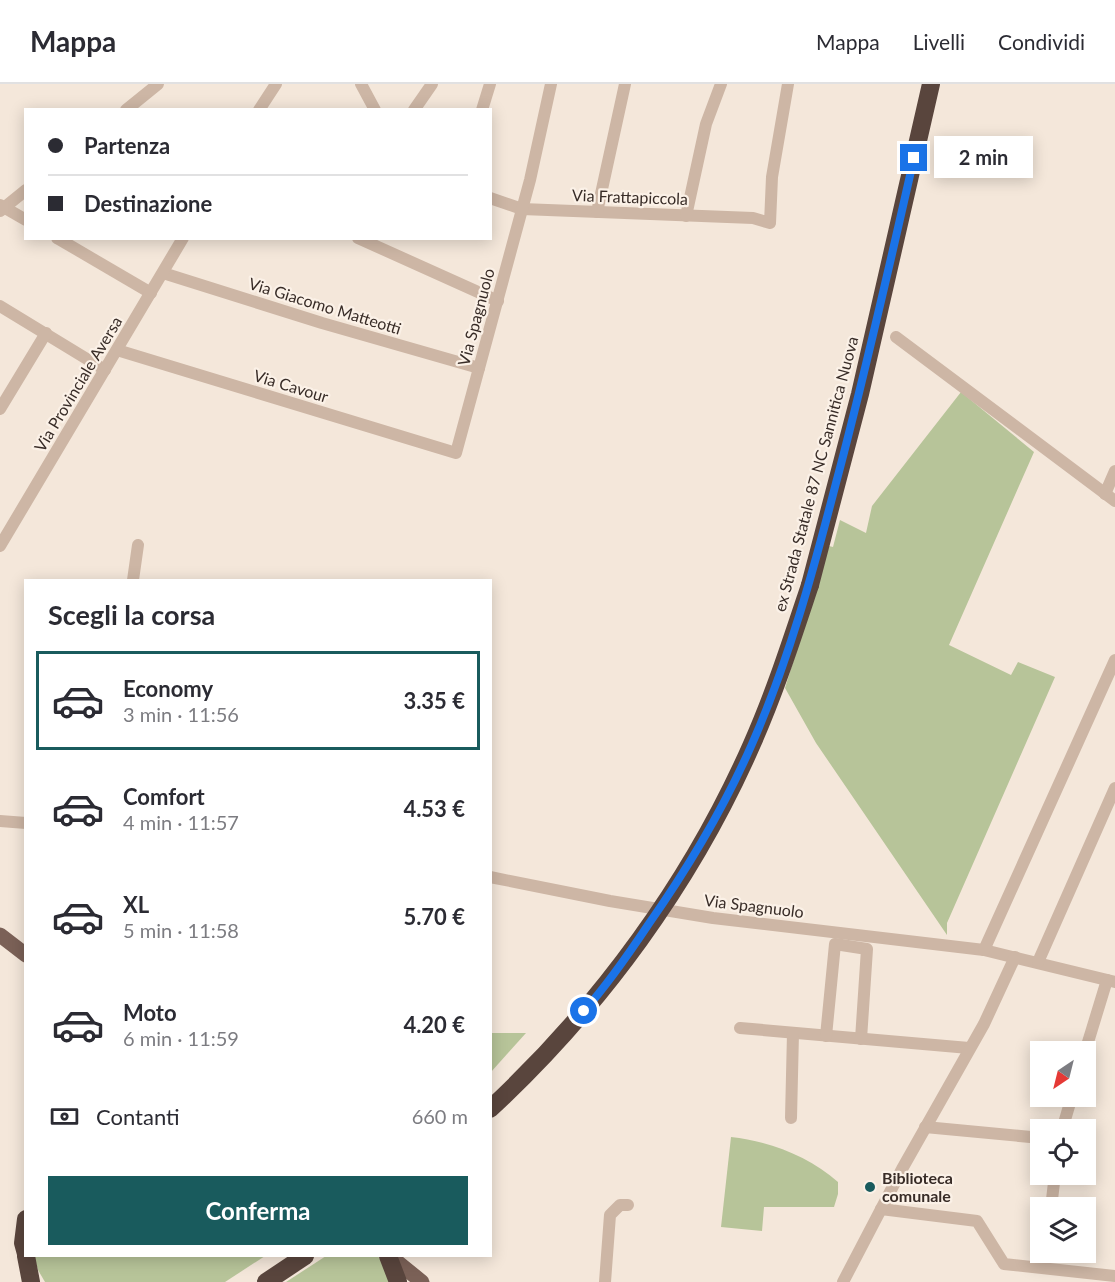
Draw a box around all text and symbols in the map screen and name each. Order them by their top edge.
text: Mappa [30,24,116,58]
text: Mappa [816,29,880,54]
text: Livelli [913,29,965,54]
text: Condividi [998,29,1085,54]
text: Partenza [84,132,170,159]
callout: 2 min [935,137,1034,179]
route end [900,144,927,171]
text: 2 min [959,145,1008,169]
street label: Via Frattapiccola [572,185,688,208]
text: Destinazione [84,190,212,217]
street label: Via Spagnuolo [453,266,498,368]
street label: Via Giacomo Matteotti [247,273,404,338]
street label: Via Provinciale Aversa [30,313,125,455]
street label: ex Strada Statale 87 NC Sannitica Nuova [770,334,861,614]
street label: Via Cavour [252,365,331,406]
text: Scegli la corsa [48,598,215,631]
icon: car [51,674,105,728]
text: Economy [123,675,213,702]
text: 3.35 € [403,687,465,714]
text: 3 min · 11:56 [123,702,239,726]
icon: car [51,782,105,836]
text: Comfort [123,783,205,810]
text: 4.53 € [403,795,465,822]
text: 4 min · 11:57 [123,810,239,834]
icon: car [51,890,105,944]
street label: Via Spagnuolo [703,890,805,921]
text: XL [123,891,149,918]
text: 5.70 € [403,903,465,930]
text: 5 min · 11:58 [123,918,239,942]
route start [570,997,597,1024]
icon: car [51,998,105,1052]
text: Moto [123,999,177,1026]
text: 4.20 € [403,1011,465,1038]
text: 6 min · 11:59 [123,1026,239,1050]
north arrow [1030,1041,1096,1107]
map controls [1030,1041,1096,1263]
icon: cash [48,1100,81,1133]
text: Contanti [96,1103,180,1130]
text: 660 m [412,1104,468,1128]
button: locate [1030,1119,1096,1185]
place label: Biblioteca comunale [882,1168,953,1205]
button: Conferma [48,1176,468,1245]
marker: Biblioteca comunale [863,1180,877,1194]
button: layers [1030,1197,1096,1263]

